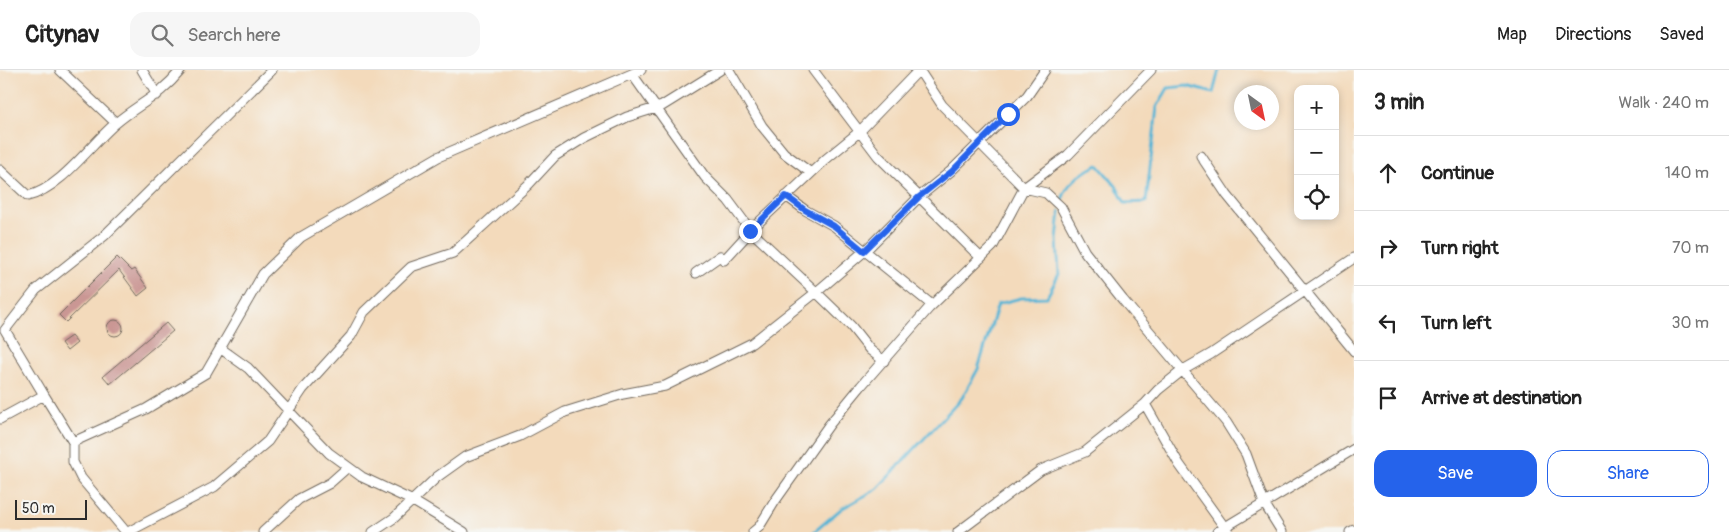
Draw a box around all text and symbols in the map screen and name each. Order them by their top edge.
search box [130,12,480,57]
text: Citynav [25,20,100,49]
icon: search [148,21,176,49]
text: Search here [188,23,280,47]
text: Map [1497,23,1527,46]
text: Directions [1555,23,1631,46]
text: Saved [1659,23,1704,46]
north arrow [1234,85,1279,130]
map controls [1294,85,1339,220]
button: + [1294,85,1339,130]
text: 3 min [1374,89,1424,116]
text: Walk · 240 m [1618,93,1709,113]
route start [997,103,1020,126]
button: − [1294,130,1339,175]
icon: ahead [1374,159,1402,187]
text: Continue [1421,161,1494,185]
text: 140 m [1665,163,1709,183]
button: locate [1294,175,1339,220]
route end [739,220,762,243]
icon: right [1374,234,1402,262]
text: Turn right [1421,236,1499,260]
text: 70 m [1672,238,1709,258]
icon: left [1374,309,1402,337]
text: Turn left [1421,311,1491,335]
text: 30 m [1671,313,1709,333]
icon: arrive [1374,384,1402,412]
text: Arrive at destination [1421,386,1582,410]
button: Save [1374,450,1537,497]
button: Share [1547,450,1709,497]
scale bar [15,497,88,520]
text: 50 m [22,500,55,517]

